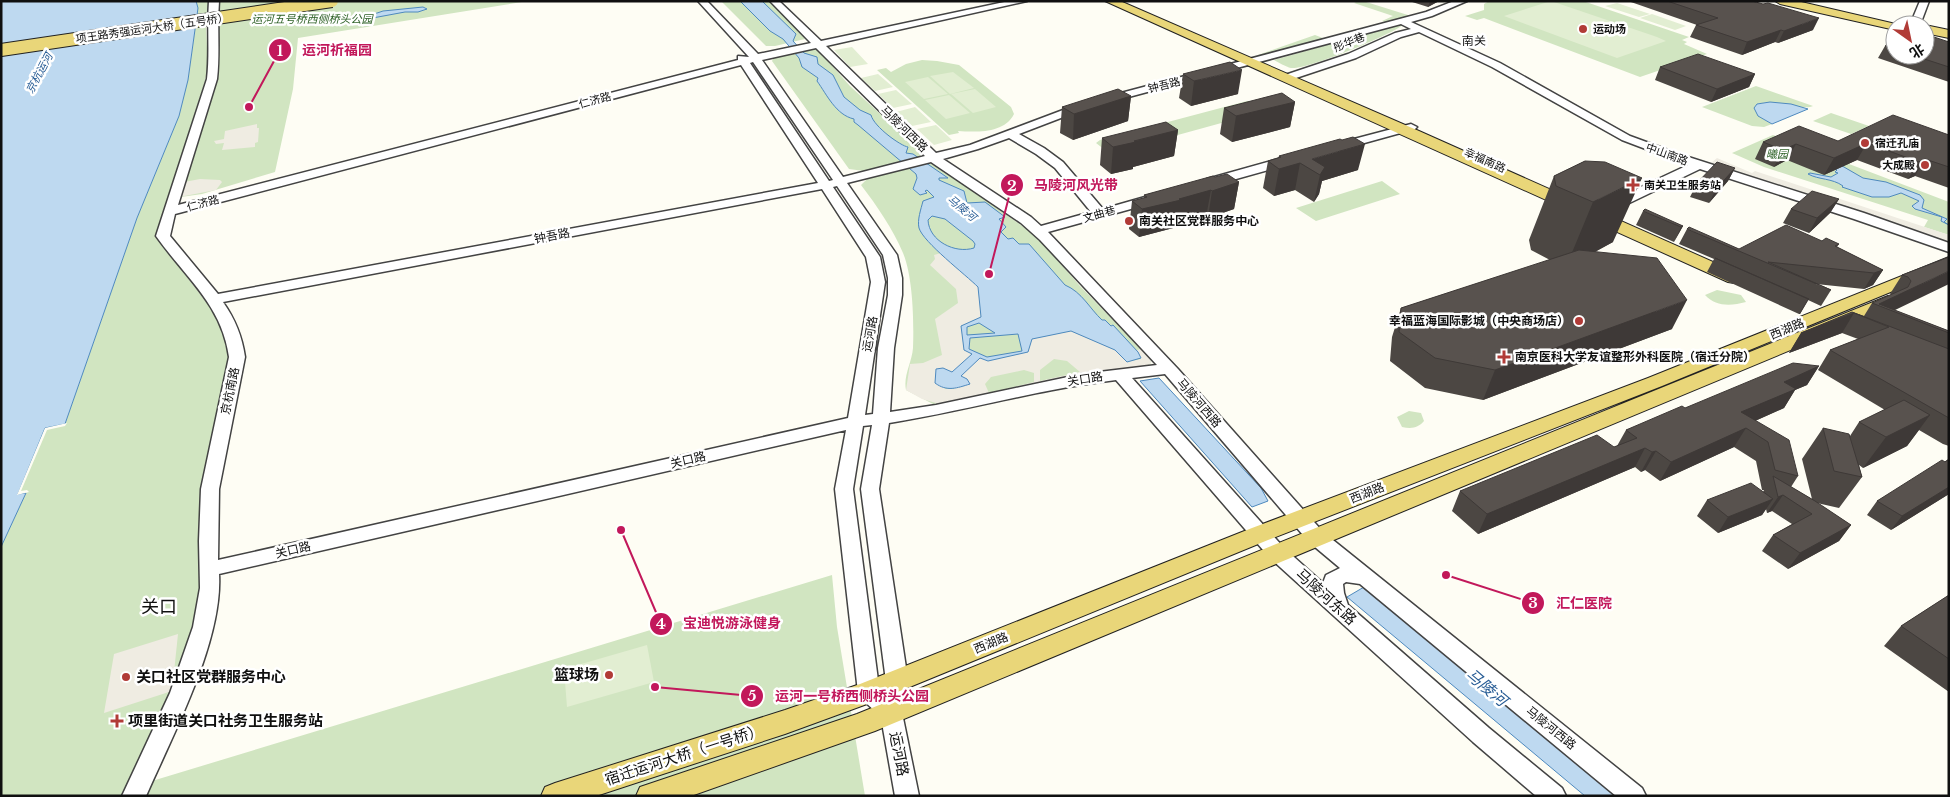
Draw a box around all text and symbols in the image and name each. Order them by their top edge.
street label: 项王路秀强运河大桥（五号桥） [75,10,229,46]
park label: 运河五号桥西侧桥头公园 [252,12,374,26]
north arrow [1885,15,1935,65]
place label: 运动场 [1593,22,1626,36]
marker: 运动场 [1577,23,1589,35]
street label: 彤华巷 [1331,29,1367,55]
district label: 南关 [1462,33,1486,48]
callout: 运河祈福园 [267,36,382,65]
text: 北 [1906,40,1928,62]
text: 1 [277,41,284,60]
text: 运河祈福园 [302,41,372,59]
water label: 京杭运河 [22,49,56,96]
street label: 钟吾路 [1146,74,1182,96]
street label: 仁济路 [577,89,613,111]
street label: 马陵河西路 [878,102,931,155]
place label: 宿迁孔庙 [1875,136,1919,150]
marker: 宿迁孔庙 [1859,137,1871,149]
street label: 中山南路 [1644,140,1690,168]
street label: 幸福南路 [1462,145,1508,175]
park label: 曦园 [1766,147,1790,161]
place label: 大成殿 [1882,158,1915,172]
marker: 大成殿 [1919,159,1931,171]
callout: 马陵河风光带 [999,171,1128,200]
text: 2 [1007,176,1017,195]
text: 马陵河风光带 [1034,176,1118,194]
marker: 南关卫生服务站 [1626,178,1640,192]
place label: 南关卫生服务站 [1644,178,1721,192]
street label: 仁济路 [185,192,221,214]
water label: 马陵河 [945,192,981,225]
street label: 文曲巷 [1081,203,1117,225]
place label: 南关社区党群服务中心 [1139,213,1259,228]
marker: 南关社区党群服务中心 [1123,215,1135,227]
street label: 钟吾路 [533,225,571,246]
place label: 幸福蓝海国际影城（中央商场店） [1389,313,1569,328]
street label: 运河路 [859,315,880,353]
marker: 幸福蓝海国际影城（中央商场店） [1573,315,1585,327]
street label: 西湖路 [1767,315,1806,342]
place label: 南京医科大学友谊整形外科医院（宿迁分院） [1515,349,1755,364]
marker: 南京医科大学友谊整形外科医院（宿迁分院） [1497,350,1511,364]
street label: 京杭南路 [217,366,242,416]
street label: 关口路 [1066,368,1104,389]
street label: 马陵河西路 [1174,375,1225,430]
street label: 关口路 [669,448,707,471]
street label: 西湖路 [1347,479,1386,506]
street label: 关口路 [274,538,312,561]
street label: 马陵河东路 [1292,564,1361,629]
callout: 汇仁医院 [1521,589,1622,618]
text: 3 [1528,593,1538,612]
text: 汇仁医院 [1556,594,1612,612]
district label: 关口 [141,596,177,618]
callout: 宝迪悦游泳健身 [648,609,791,638]
text: 4 [656,614,666,633]
text: 宝迪悦游泳健身 [683,614,781,632]
street label: 西湖路 [971,629,1010,656]
water label: 马陵河 [1462,664,1514,712]
place label: 篮球场 [554,665,599,684]
place label: 关口社区党群服务中心 [136,667,286,686]
marker: 篮球场 [603,669,615,681]
marker: 关口社区党群服务中心 [120,671,132,683]
callout: 运河一号桥西侧桥头公园 [740,682,939,711]
text: 5 [748,686,757,705]
text: 运河一号桥西侧桥头公园 [775,687,929,705]
street label: 马陵河西路 [1523,703,1579,752]
place label: 项里街道关口社务卫生服务站 [128,711,323,730]
marker: 项里街道关口社务卫生服务站 [110,714,124,728]
street label: 宿迁运河大桥（一号桥） [602,720,765,789]
street label: 运河路 [886,730,913,778]

